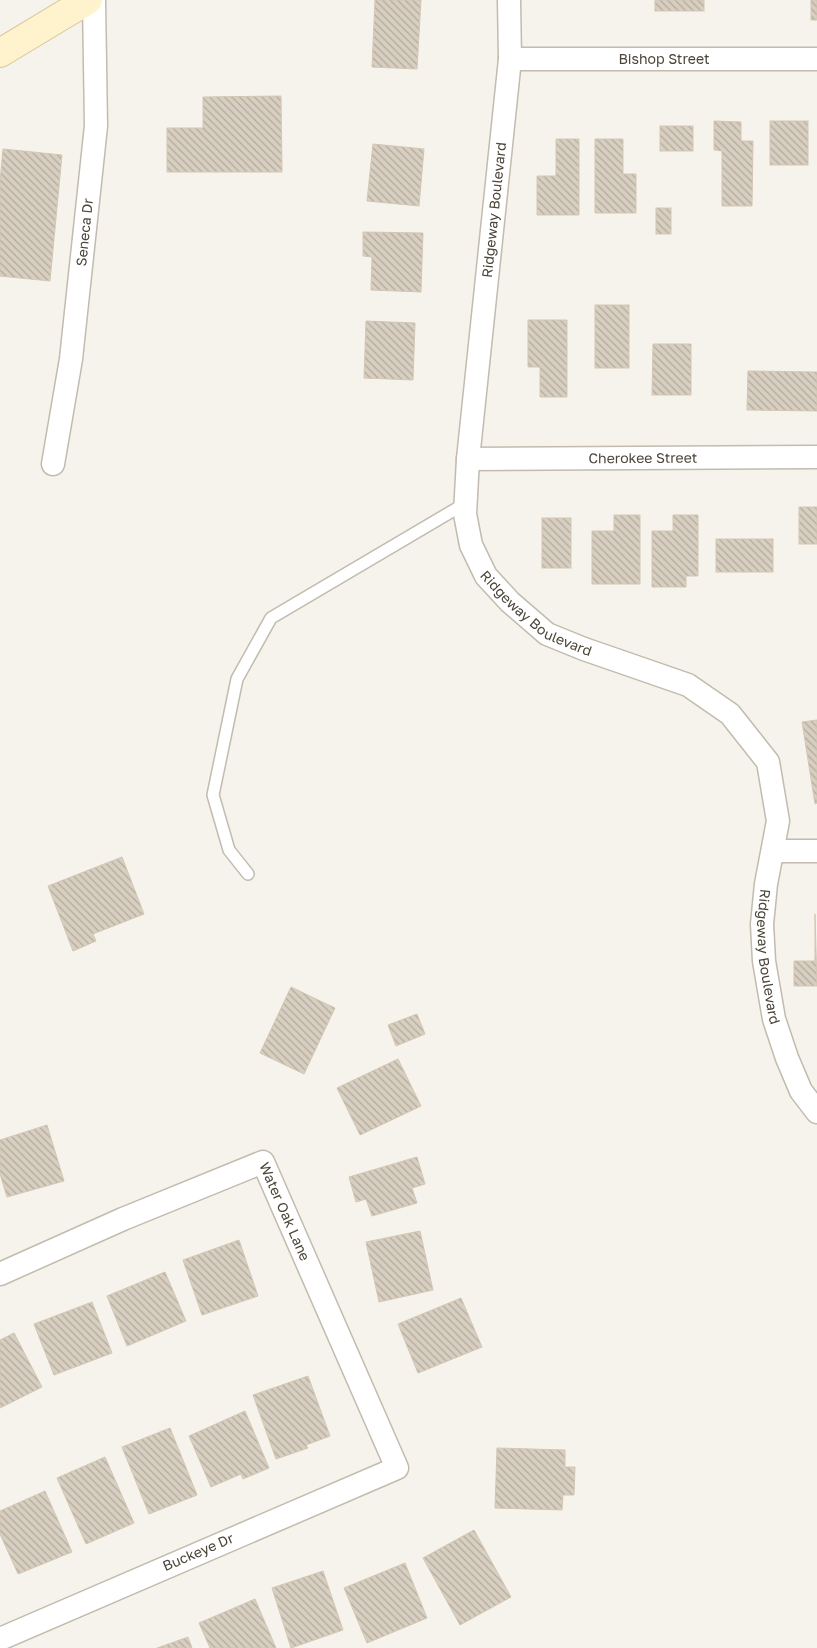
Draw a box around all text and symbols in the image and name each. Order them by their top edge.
street label: Bishop Street [618,50,710,67]
street label: Ridgeway Boulevard [478,141,509,279]
street label: Seneca Dr [72,197,96,267]
street label: Cherokee Street [589,449,697,466]
street label: Ridgeway Boulevard [477,567,594,659]
street label: Ridgeway Boulevard [754,888,784,1027]
street label: Water Oak Lane [256,1159,314,1263]
street label: Buckeye Dr [160,1529,236,1574]

